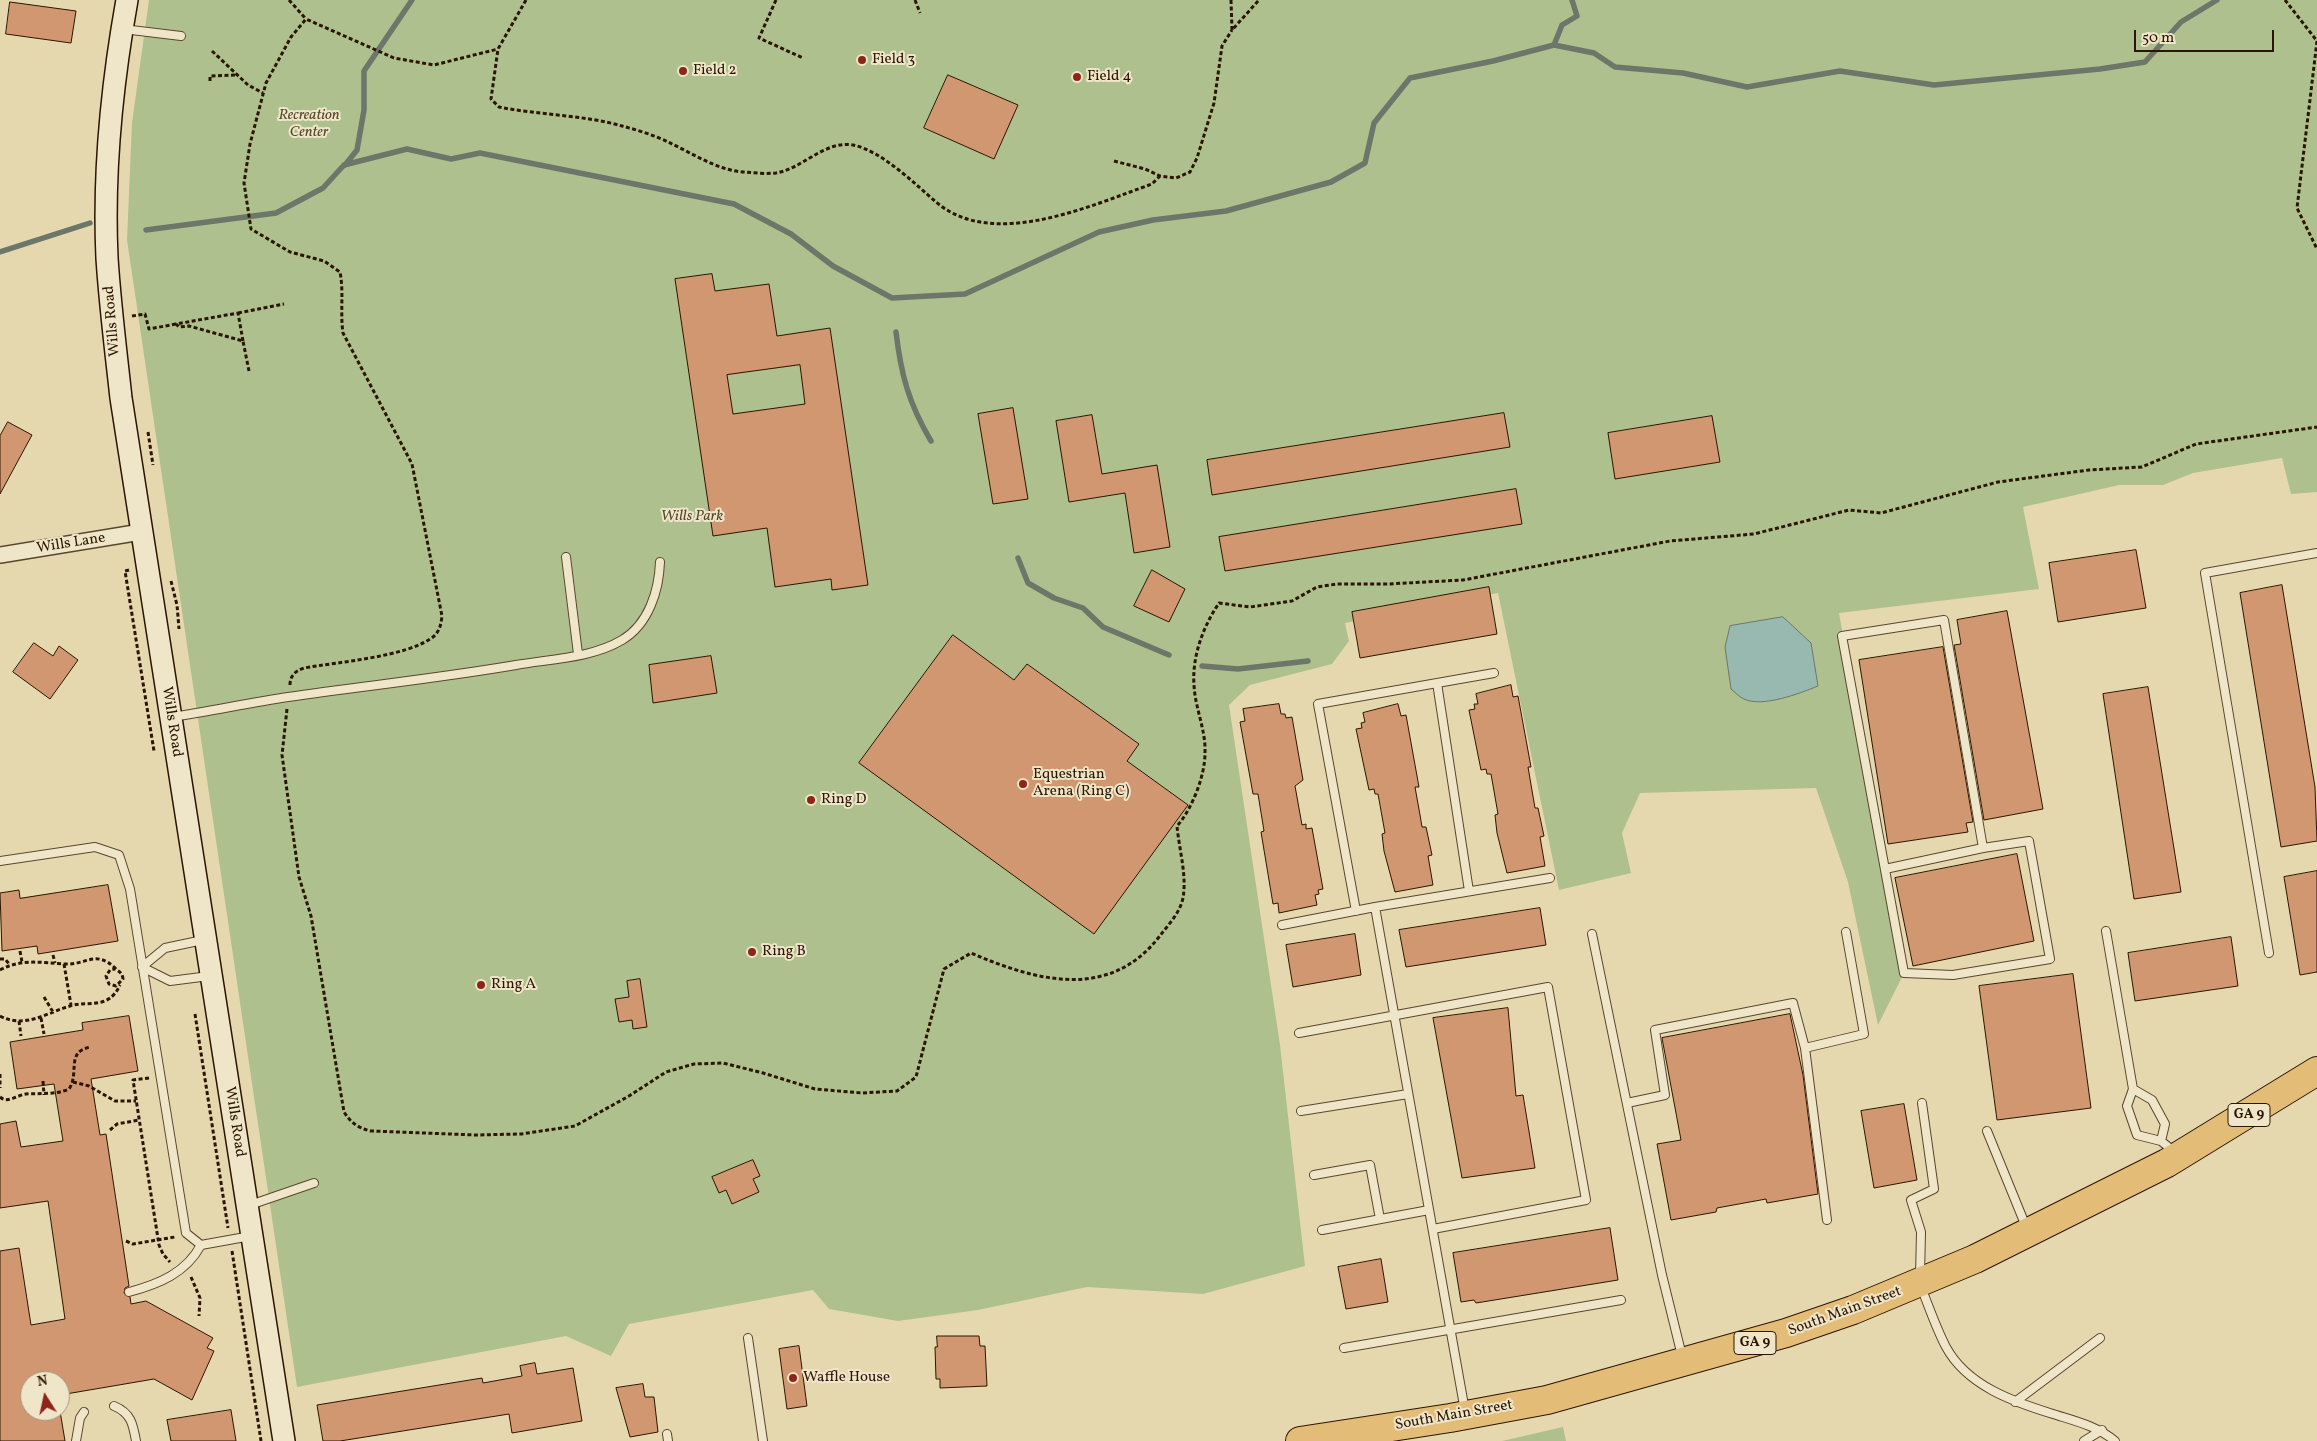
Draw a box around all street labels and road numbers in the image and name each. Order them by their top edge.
street label: Wills Road [101,285,125,357]
street label: Wills Lane [35,530,107,558]
street label: Wills Road [157,685,185,759]
street label: Wills Road [220,1085,248,1159]
road number: GA 9 [2228,1104,2270,1126]
street label: South Main Street [1786,1283,1904,1341]
road number: GA 9 [1734,1332,1776,1355]
street label: South Main Street [1394,1397,1514,1435]

